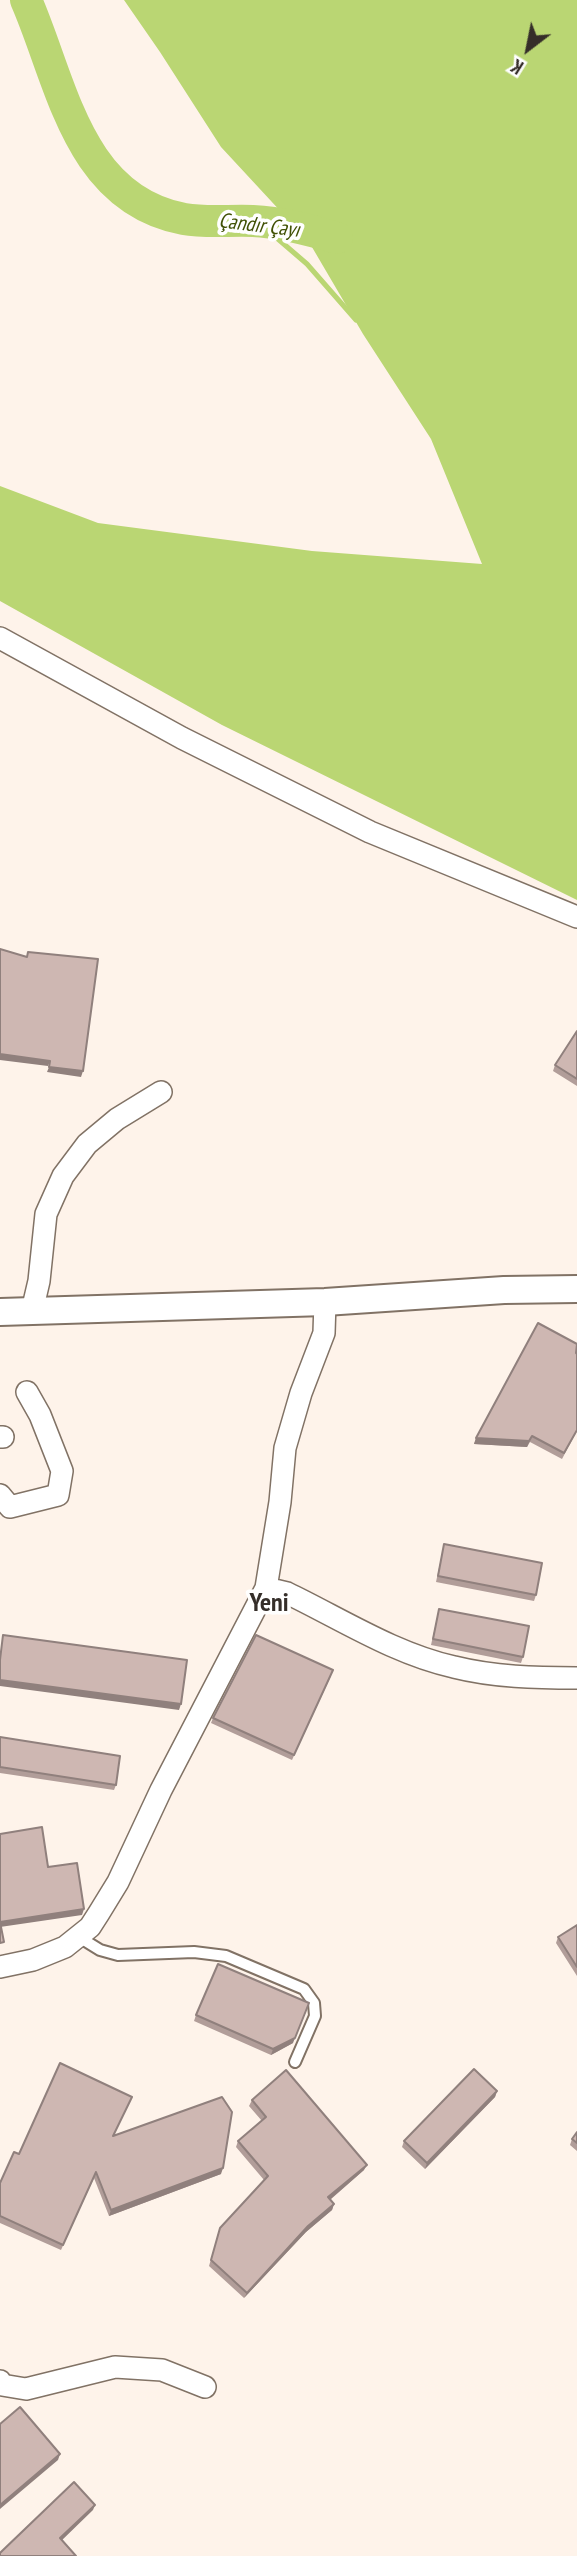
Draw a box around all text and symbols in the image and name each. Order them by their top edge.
north arrow [493,14,563,84]
text: K [506,54,527,80]
water label: Çandır Çayı [217,209,301,243]
district label: Yeni [249,1588,289,1620]

